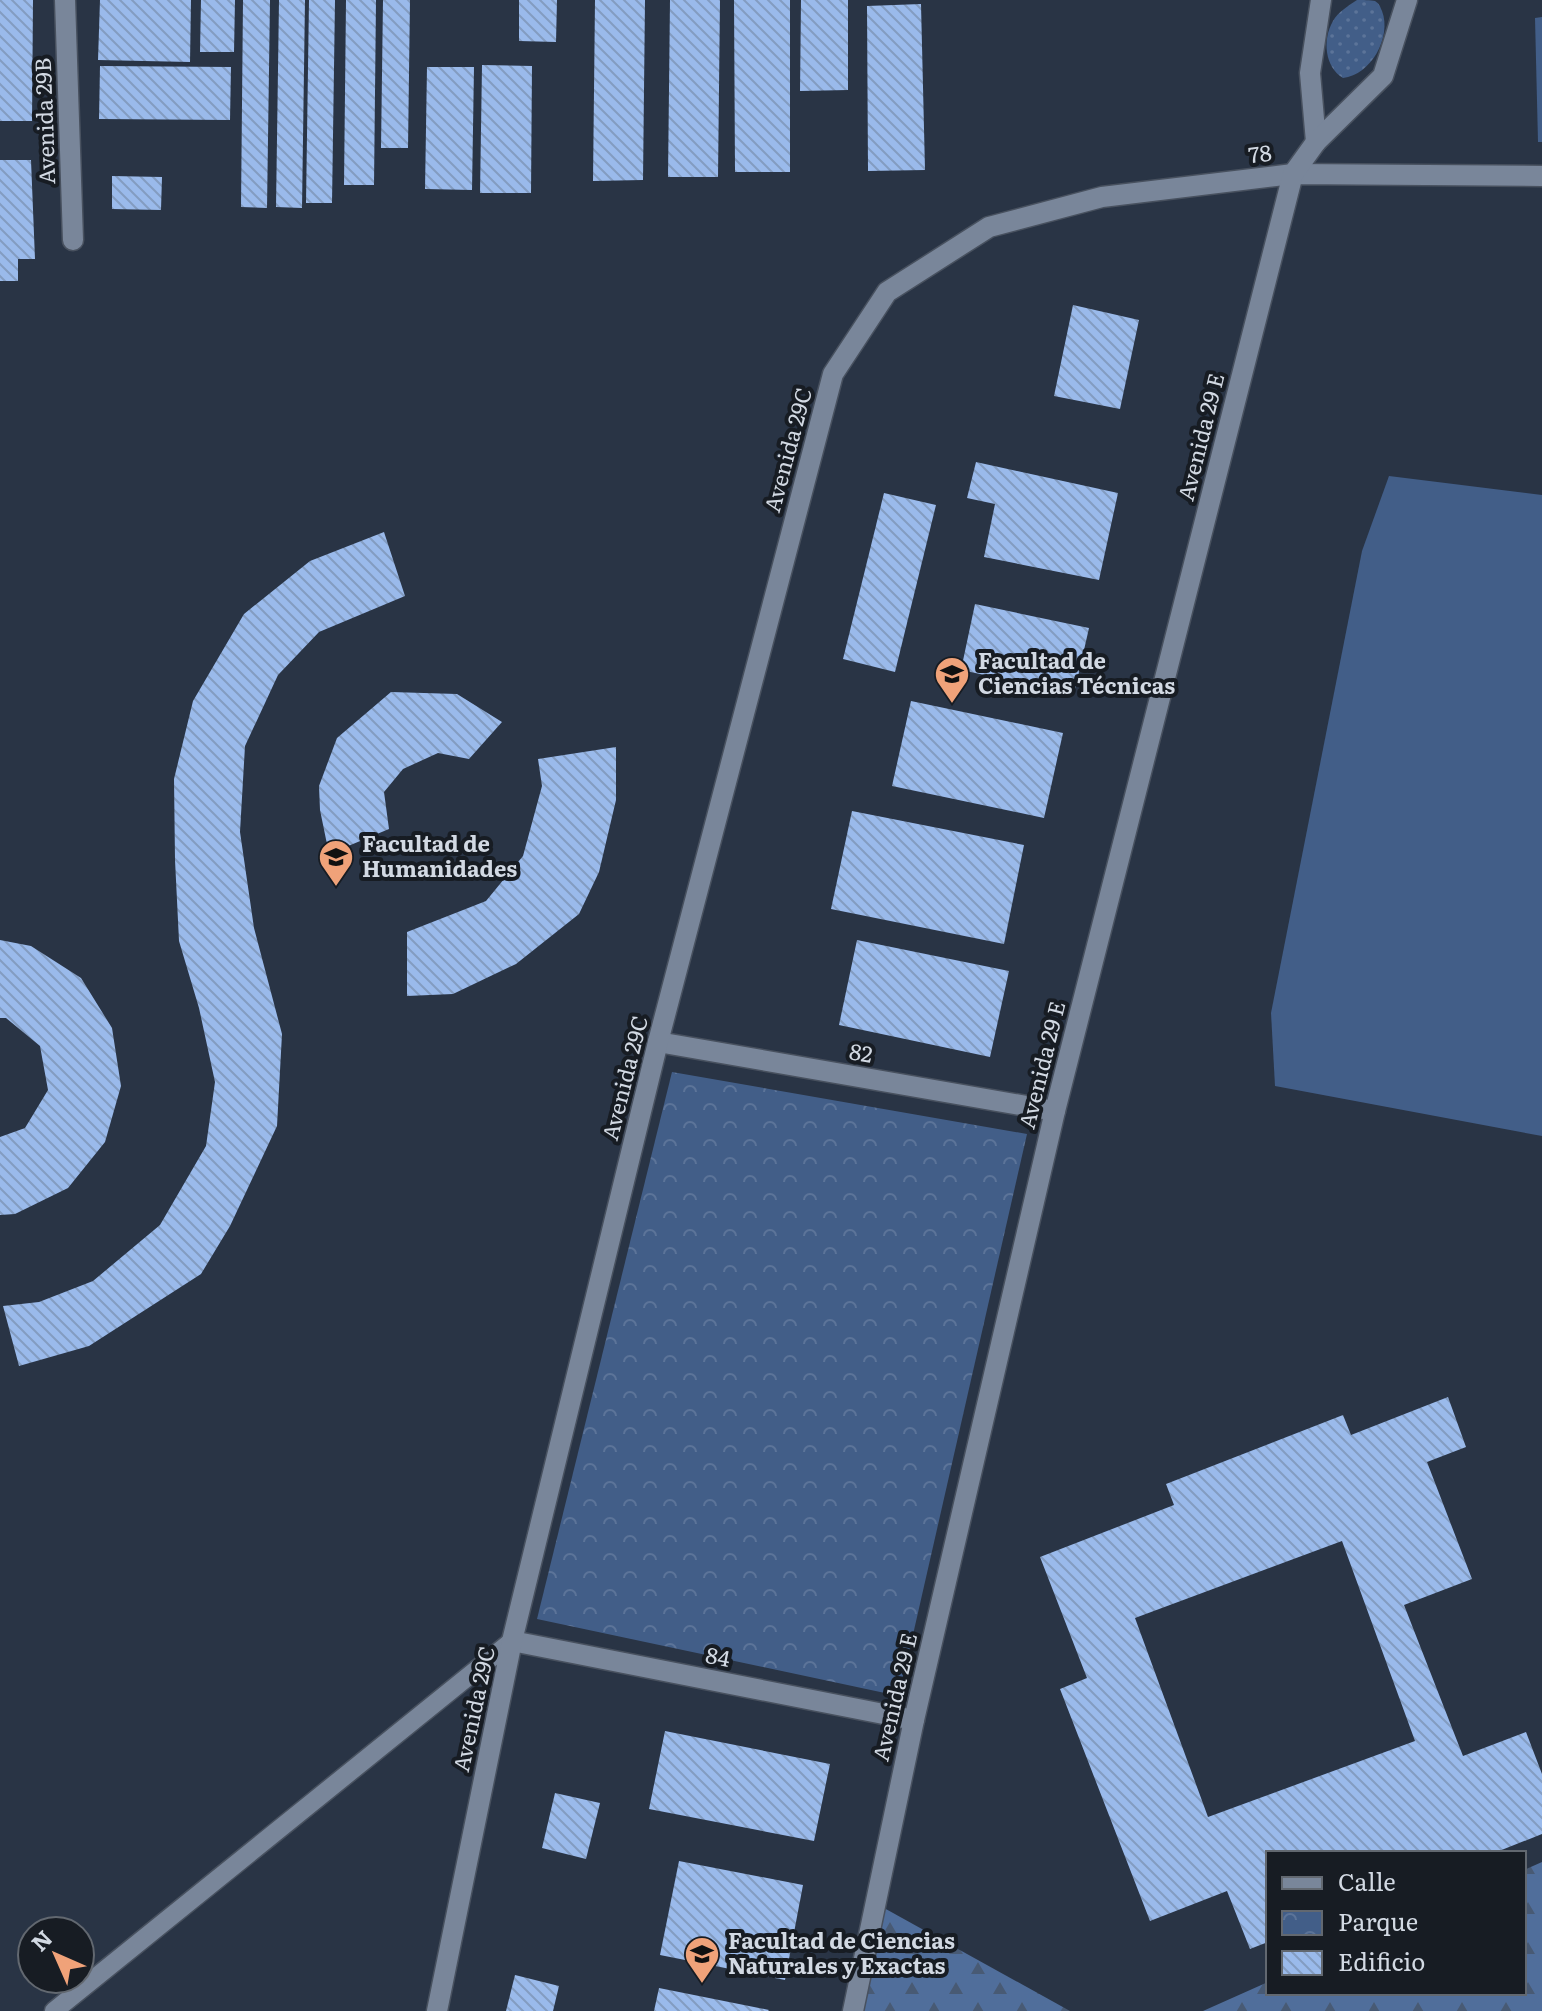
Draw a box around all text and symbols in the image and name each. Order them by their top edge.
street label: Avenida 29B [25,57,62,185]
street label: 78 [1246,135,1273,170]
street label: Avenida 29 E [1168,369,1231,504]
street label: Avenida 29C [754,384,819,515]
place label: Facultad de Ciencias Técnicas [978,643,1175,701]
school or university icon: Facultad de Ciencias Técnicas [933,655,971,705]
place label: Facultad de Humanidades [362,826,517,884]
school or university icon: Facultad de Humanidades [317,838,355,888]
street label: Avenida 29 E [1009,997,1072,1132]
street label: Avenida 29C [592,1012,655,1143]
street label: 82 [847,1033,875,1070]
street label: Avenida 29 E [863,1629,924,1764]
street label: 84 [703,1637,733,1674]
street label: Avenida 29C [443,1643,502,1774]
legend [1266,1851,1526,1995]
text: Calle [1338,1863,1396,1898]
text: Parque [1338,1903,1418,1938]
north arrow [16,1915,96,1995]
text: N [23,1922,59,1958]
place label: Facultad de Ciencias Naturales y Exactas [728,1923,955,1981]
school or university icon: Facultad de Ciencias Naturales y Exactas [683,1935,721,1985]
text: Edificio [1338,1943,1425,1978]

